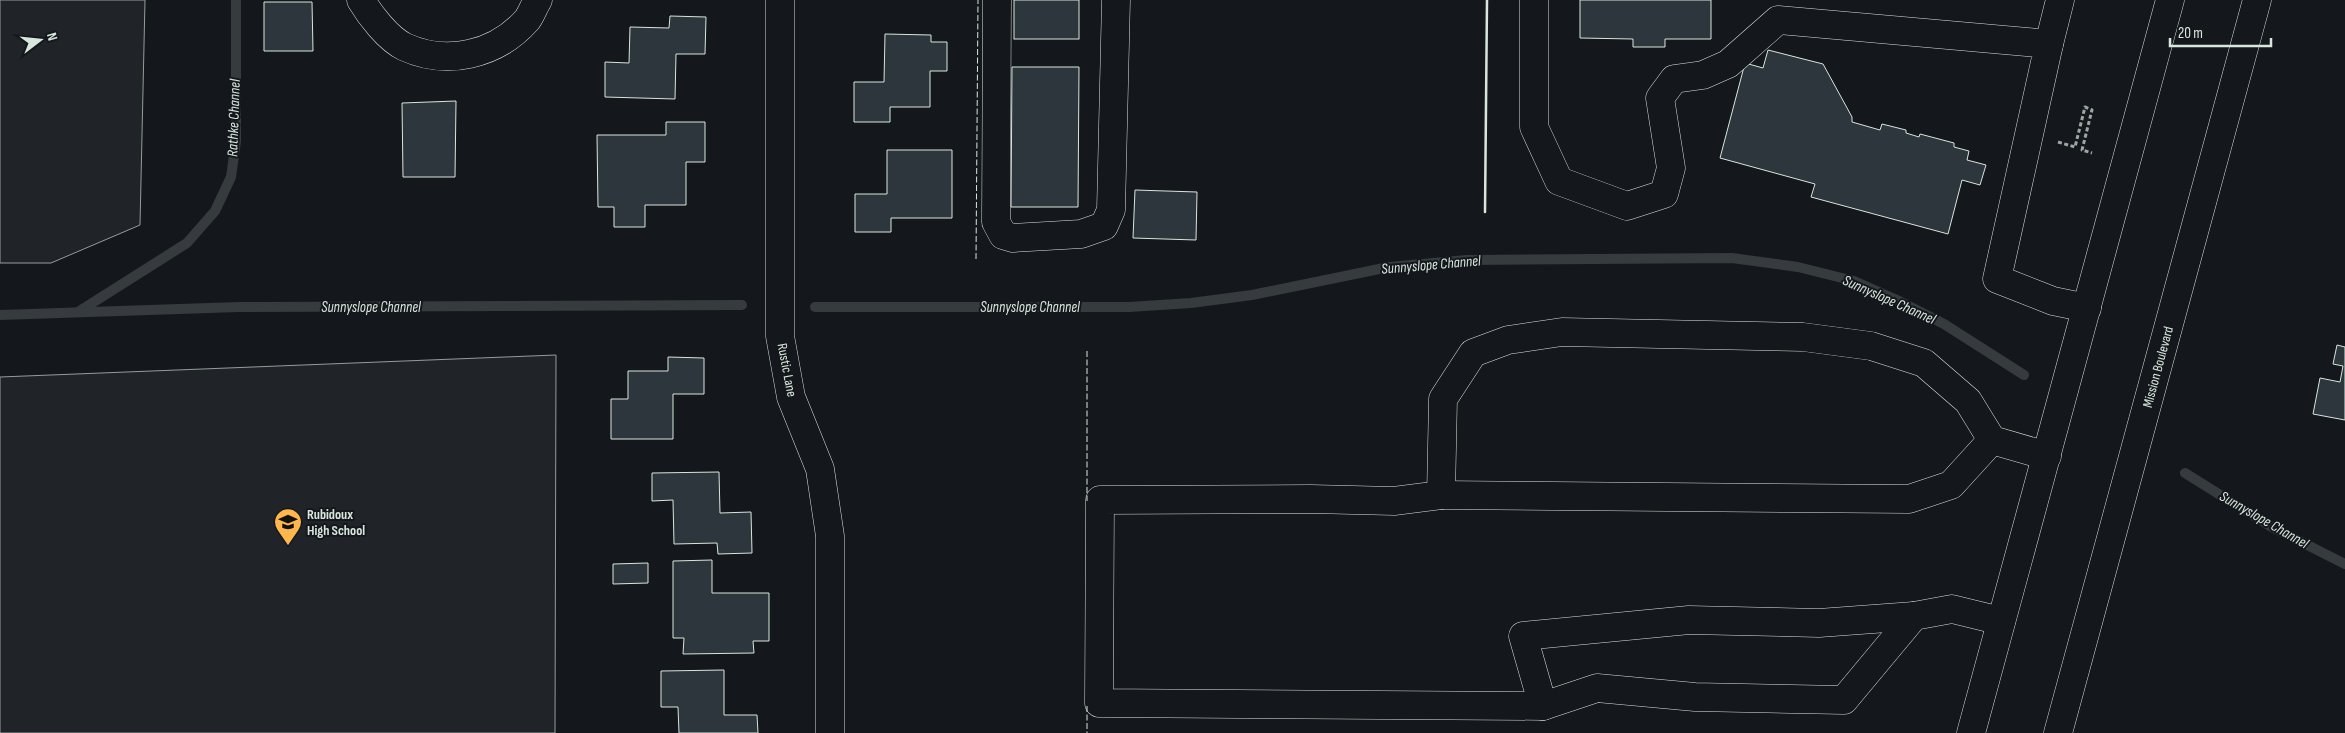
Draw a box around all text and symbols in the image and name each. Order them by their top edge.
north arrow [15,15,65,65]
scale bar [2170,15,2271,47]
text: 20 m [2178,24,2203,43]
text: N [43,31,61,42]
water label: Rathke Channel [223,78,245,157]
water label: Sunnyslope Channel [1381,251,1483,279]
water label: Sunnyslope Channel [1840,271,1940,329]
water label: Sunnyslope Channel [321,298,422,317]
water label: Sunnyslope Channel [980,298,1081,317]
street label: Mission Boulevard [2139,324,2177,410]
street label: Rustic Lane [773,342,801,398]
water label: Sunnyslope Channel [2216,487,2313,554]
place label: Rubidoux High School [307,506,365,539]
school or university icon: Rubidoux High School [273,507,303,546]

